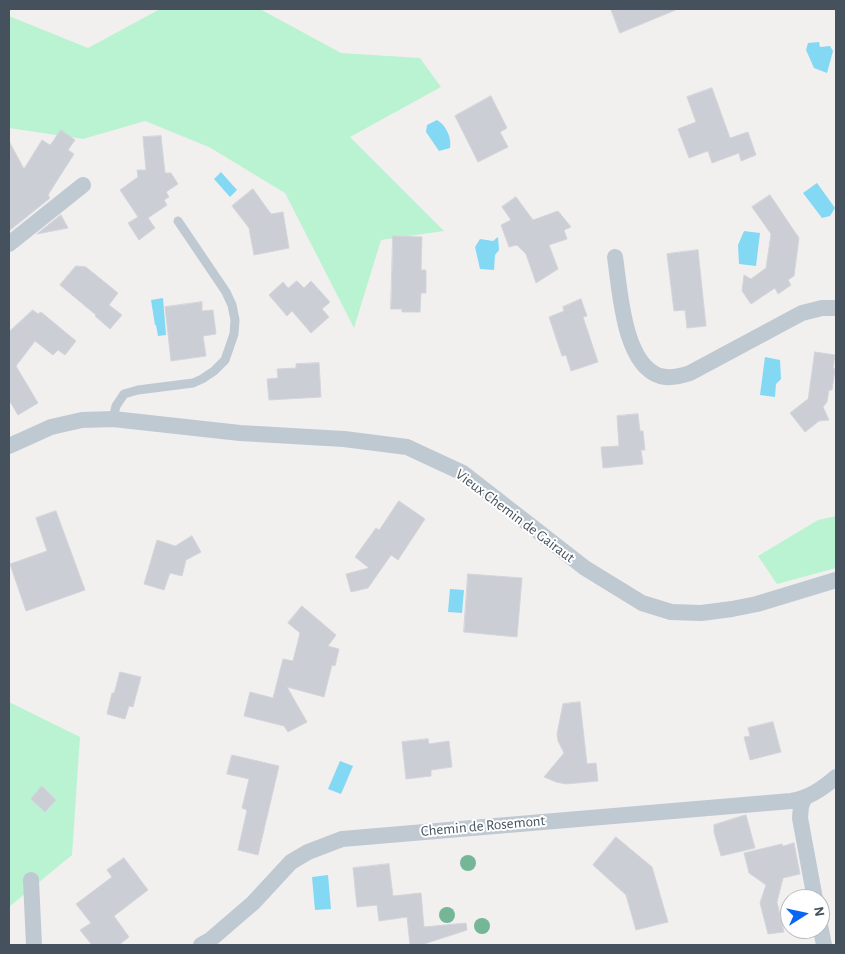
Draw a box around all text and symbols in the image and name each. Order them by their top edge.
street label: Vieux Chemin de Gairaut [452,465,578,567]
street label: Chemin de Rosemont [420,812,546,840]
north arrow [780,889,830,939]
text: N [811,906,827,918]

